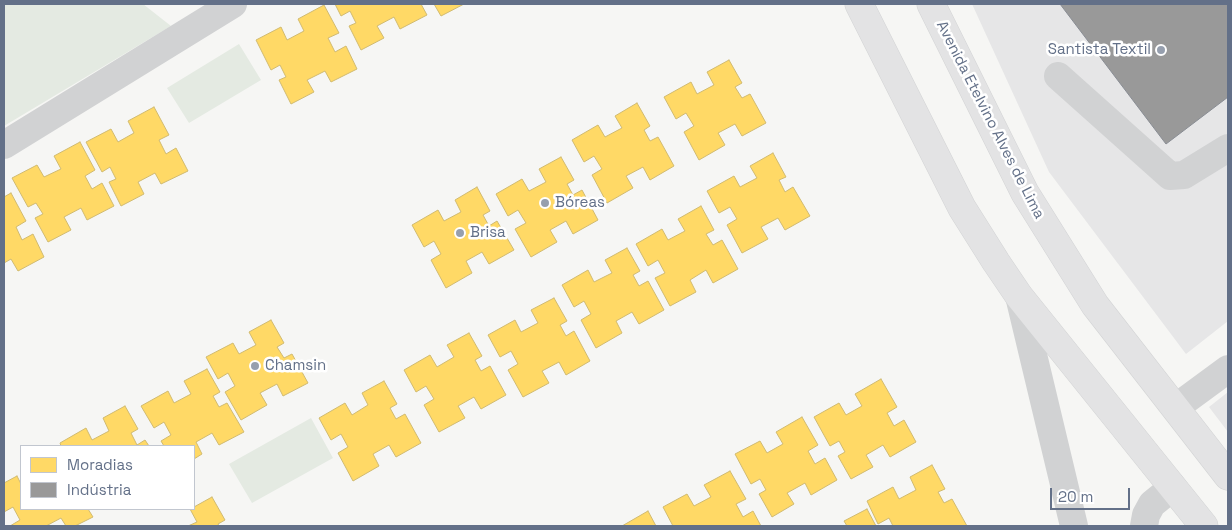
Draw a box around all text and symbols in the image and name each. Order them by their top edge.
street label: Avenida Etelvino Alves de Lima [932,18,1048,222]
place label: Santista Textil [1048,41,1151,59]
marker: Santista Textil [1155,44,1167,56]
place label: Bóreas [555,194,605,212]
marker: Bóreas [539,197,551,209]
place label: Brisa [470,224,506,242]
marker: Brisa [454,227,466,239]
place label: Chamsin [265,357,326,375]
marker: Chamsin [249,360,261,372]
legend [20,445,195,510]
text: Moradias [67,455,133,474]
scale bar [1052,478,1132,510]
text: Indústria [67,480,131,499]
text: 20 m [1058,487,1093,506]

